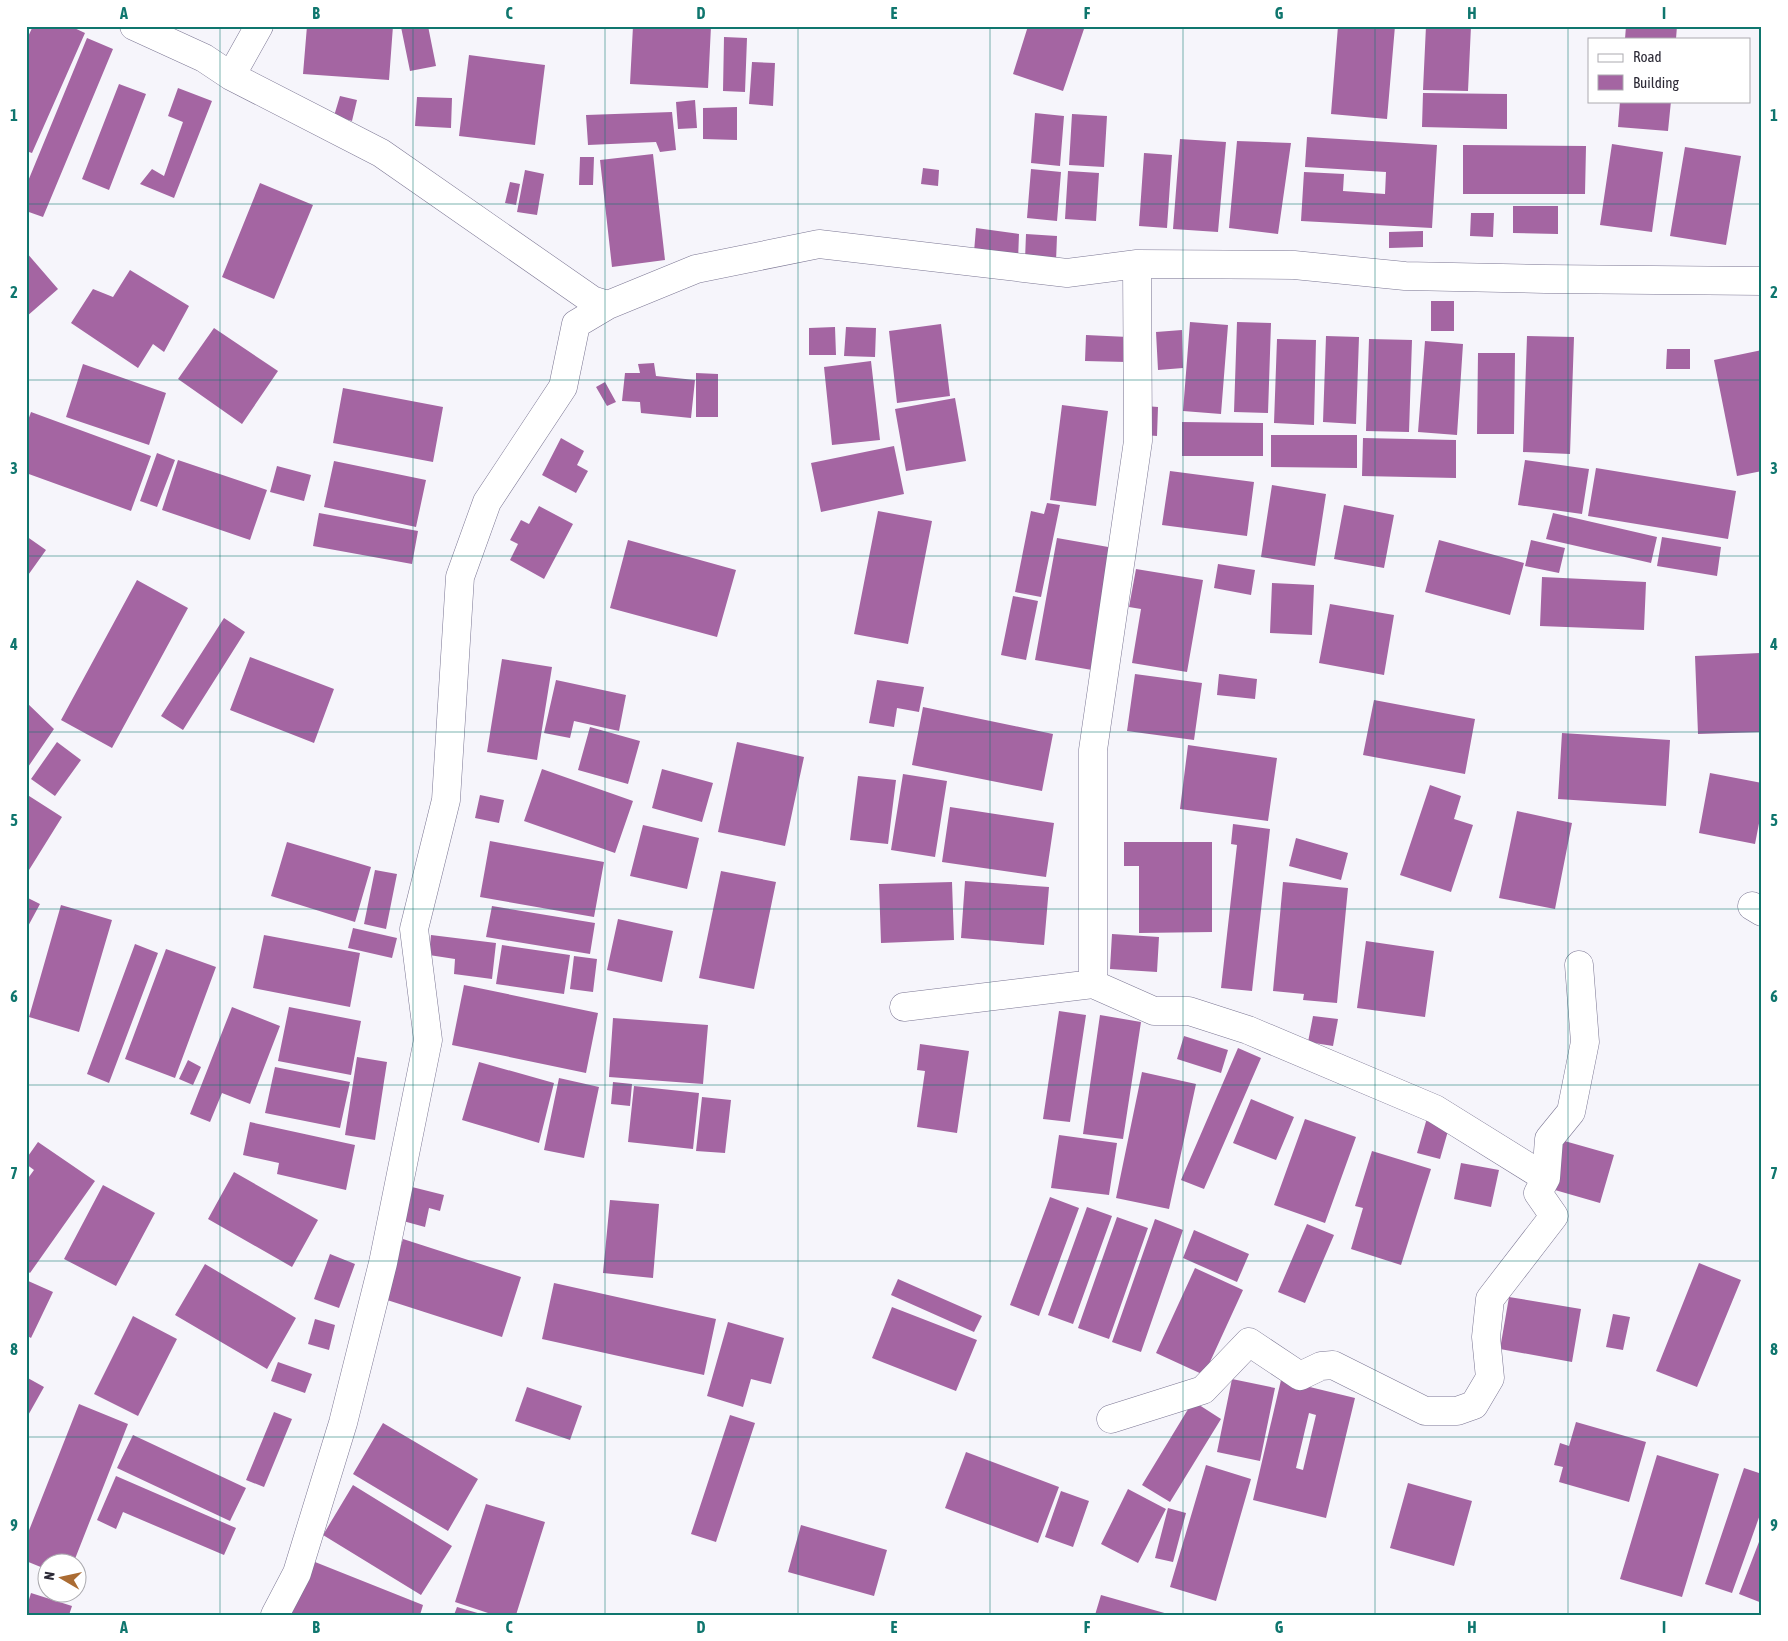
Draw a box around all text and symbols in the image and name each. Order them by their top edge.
text: A [119,4,128,22]
text: B [312,4,320,22]
text: C [505,4,513,22]
text: D [697,4,706,22]
text: E [891,4,898,22]
text: F [1084,4,1091,22]
text: G [1275,4,1284,22]
text: H [1467,4,1477,22]
text: I [1662,4,1666,22]
legend [1588,38,1750,102]
text: Road [1633,48,1662,65]
text: Building [1633,74,1679,91]
text: 1 [10,106,18,124]
text: 1 [1770,106,1778,124]
text: 2 [10,283,18,301]
text: 2 [1770,283,1778,301]
text: 3 [10,459,18,477]
text: 3 [1770,459,1778,477]
text: 4 [9,635,18,653]
text: 4 [1769,635,1778,653]
text: 5 [10,811,18,829]
text: 5 [1770,811,1778,829]
text: 6 [10,987,18,1005]
text: 6 [1770,987,1778,1005]
text: 7 [10,1164,18,1182]
text: 7 [1770,1164,1778,1182]
text: 8 [10,1340,18,1358]
text: 8 [1770,1340,1778,1358]
text: 9 [10,1516,18,1534]
text: 9 [1770,1516,1778,1534]
north arrow [38,1554,88,1604]
text: N [41,1571,58,1581]
text: A [119,1618,128,1636]
text: B [312,1618,320,1636]
text: C [505,1618,513,1636]
text: D [697,1618,706,1636]
text: E [891,1618,898,1636]
text: F [1084,1618,1091,1636]
text: G [1275,1618,1284,1636]
text: H [1467,1618,1477,1636]
text: I [1662,1618,1666,1636]

